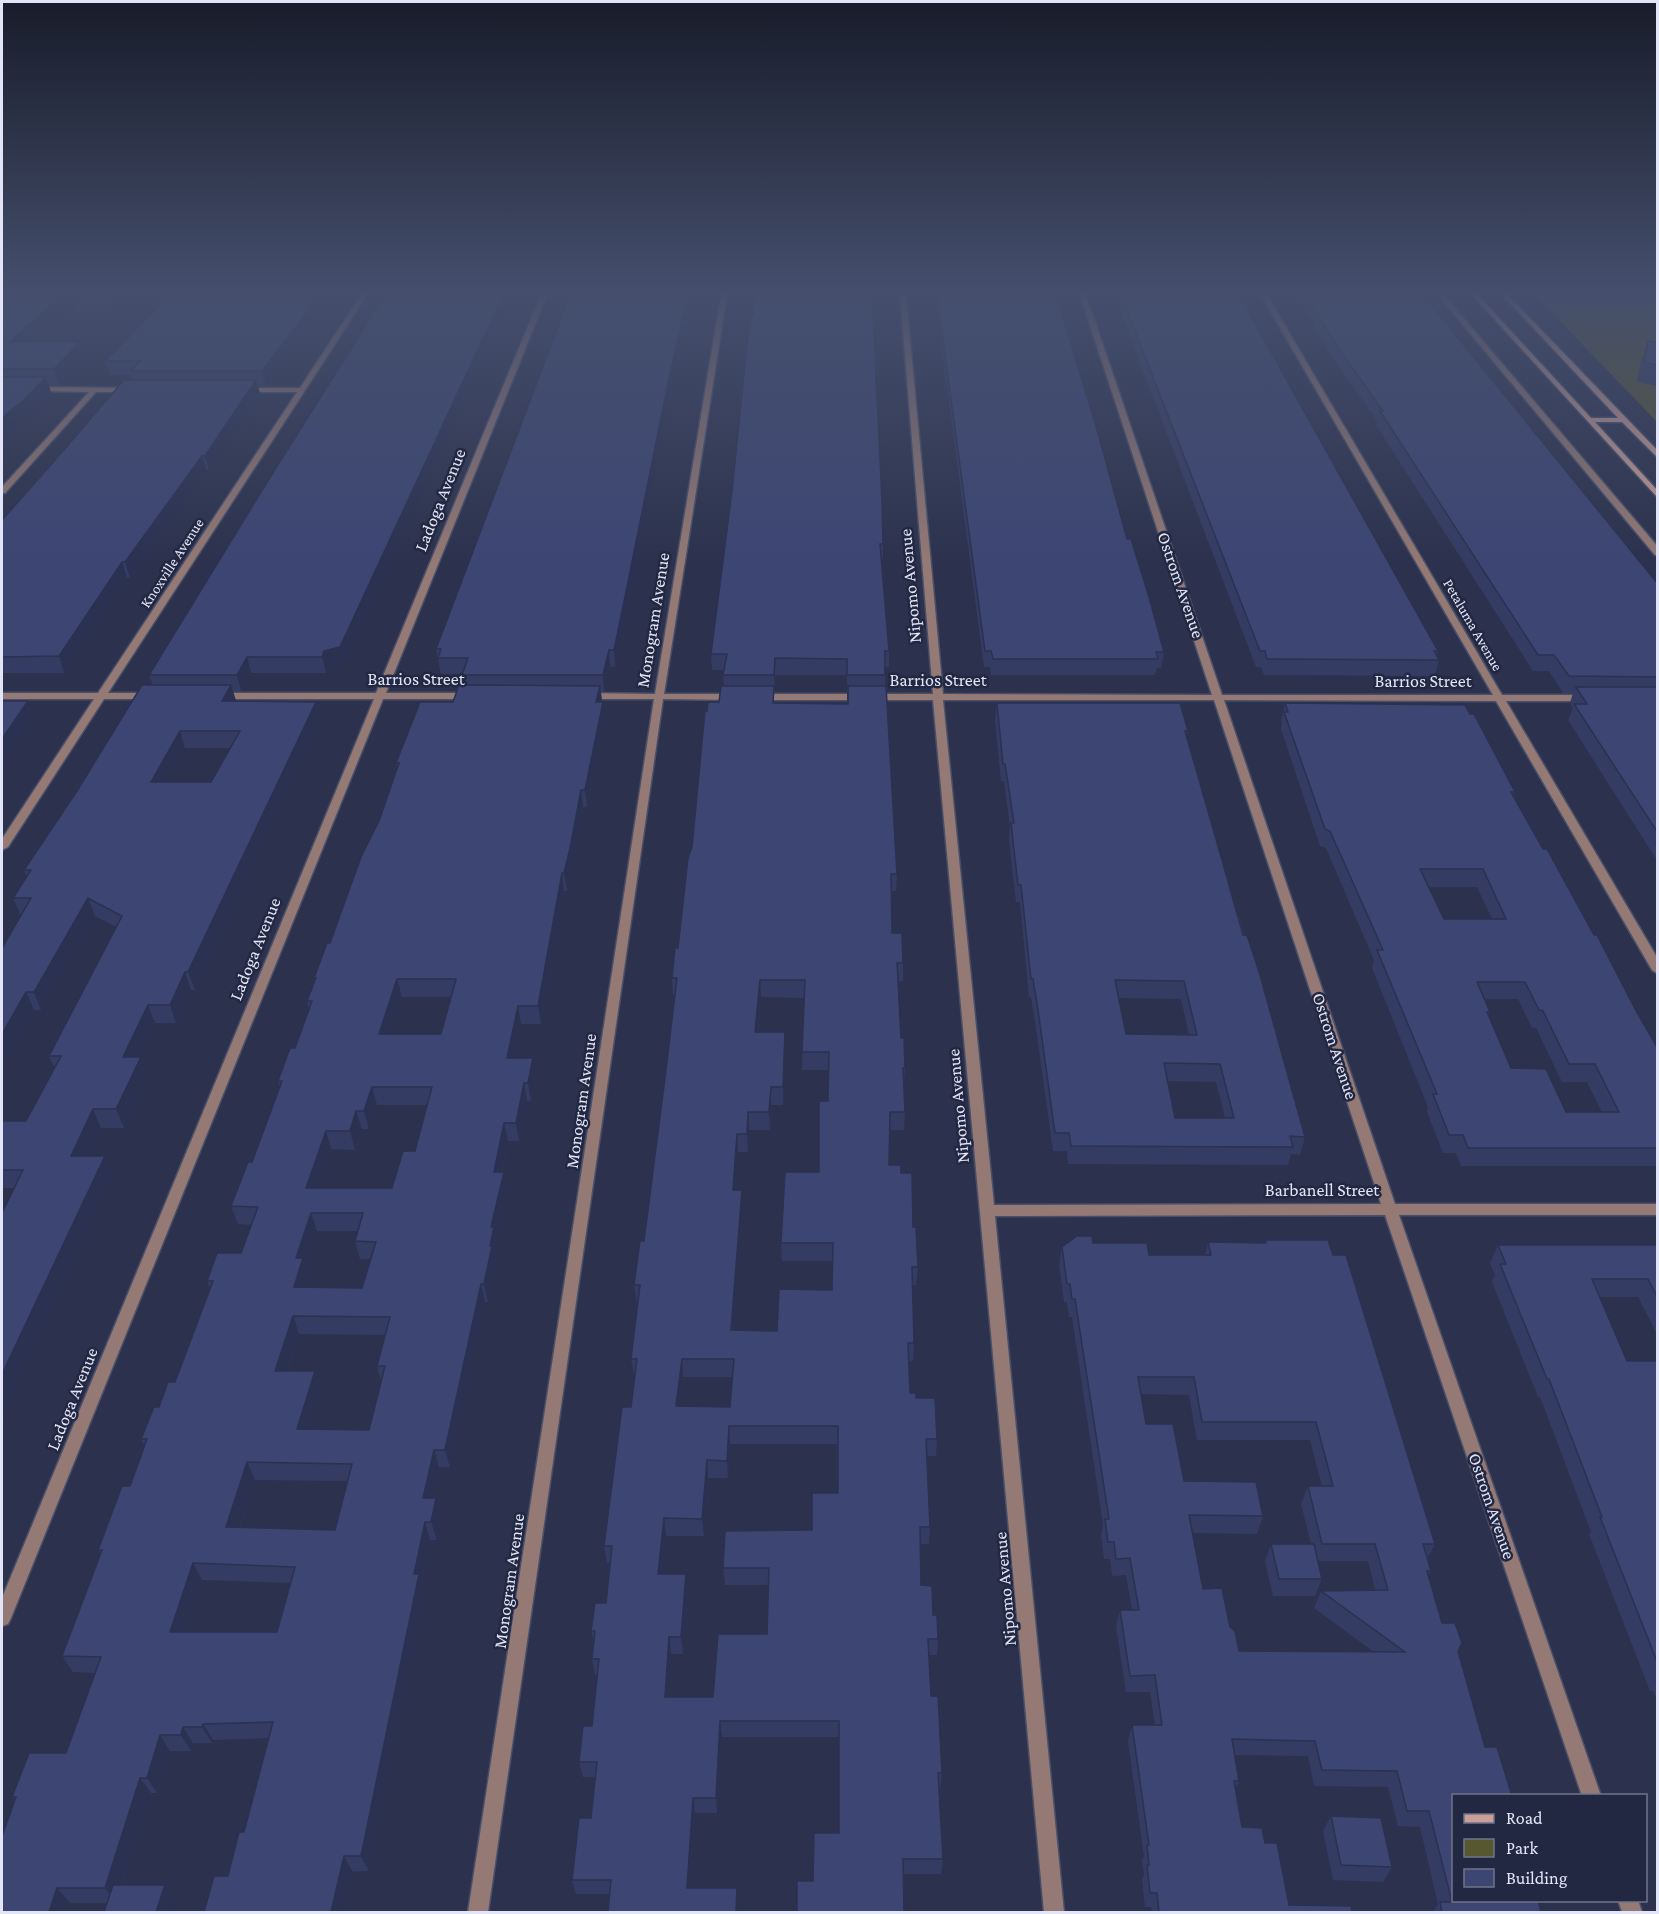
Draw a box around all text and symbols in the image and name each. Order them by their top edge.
street label: Ladoga Avenue [410,446,470,554]
street label: Knoxville Avenue [137,515,207,611]
street label: Nipomo Avenue [895,528,925,644]
street label: Ostrom Avenue [1153,529,1209,641]
street label: Monogram Avenue [632,551,674,689]
street label: Petaluma Avenue [1440,576,1506,674]
street label: Barrios Street [367,669,466,689]
street label: Barrios Street [889,670,988,690]
street label: Barrios Street [1374,671,1473,691]
street label: Ladoga Avenue [225,895,285,1003]
street label: Ostrom Avenue [1308,990,1362,1102]
street label: Monogram Avenue [562,1032,600,1170]
street label: Nipomo Avenue [943,1048,973,1164]
street label: Barbanell Street [1265,1180,1380,1200]
street label: Ladoga Avenue [42,1345,102,1453]
street label: Ostrom Avenue [1464,1450,1520,1562]
street label: Monogram Avenue [490,1512,528,1650]
street label: Nipomo Avenue [990,1531,1020,1647]
legend [1452,1794,1647,1902]
text: Road [1506,1808,1543,1828]
text: Park [1506,1838,1538,1858]
text: Building [1506,1868,1568,1888]

